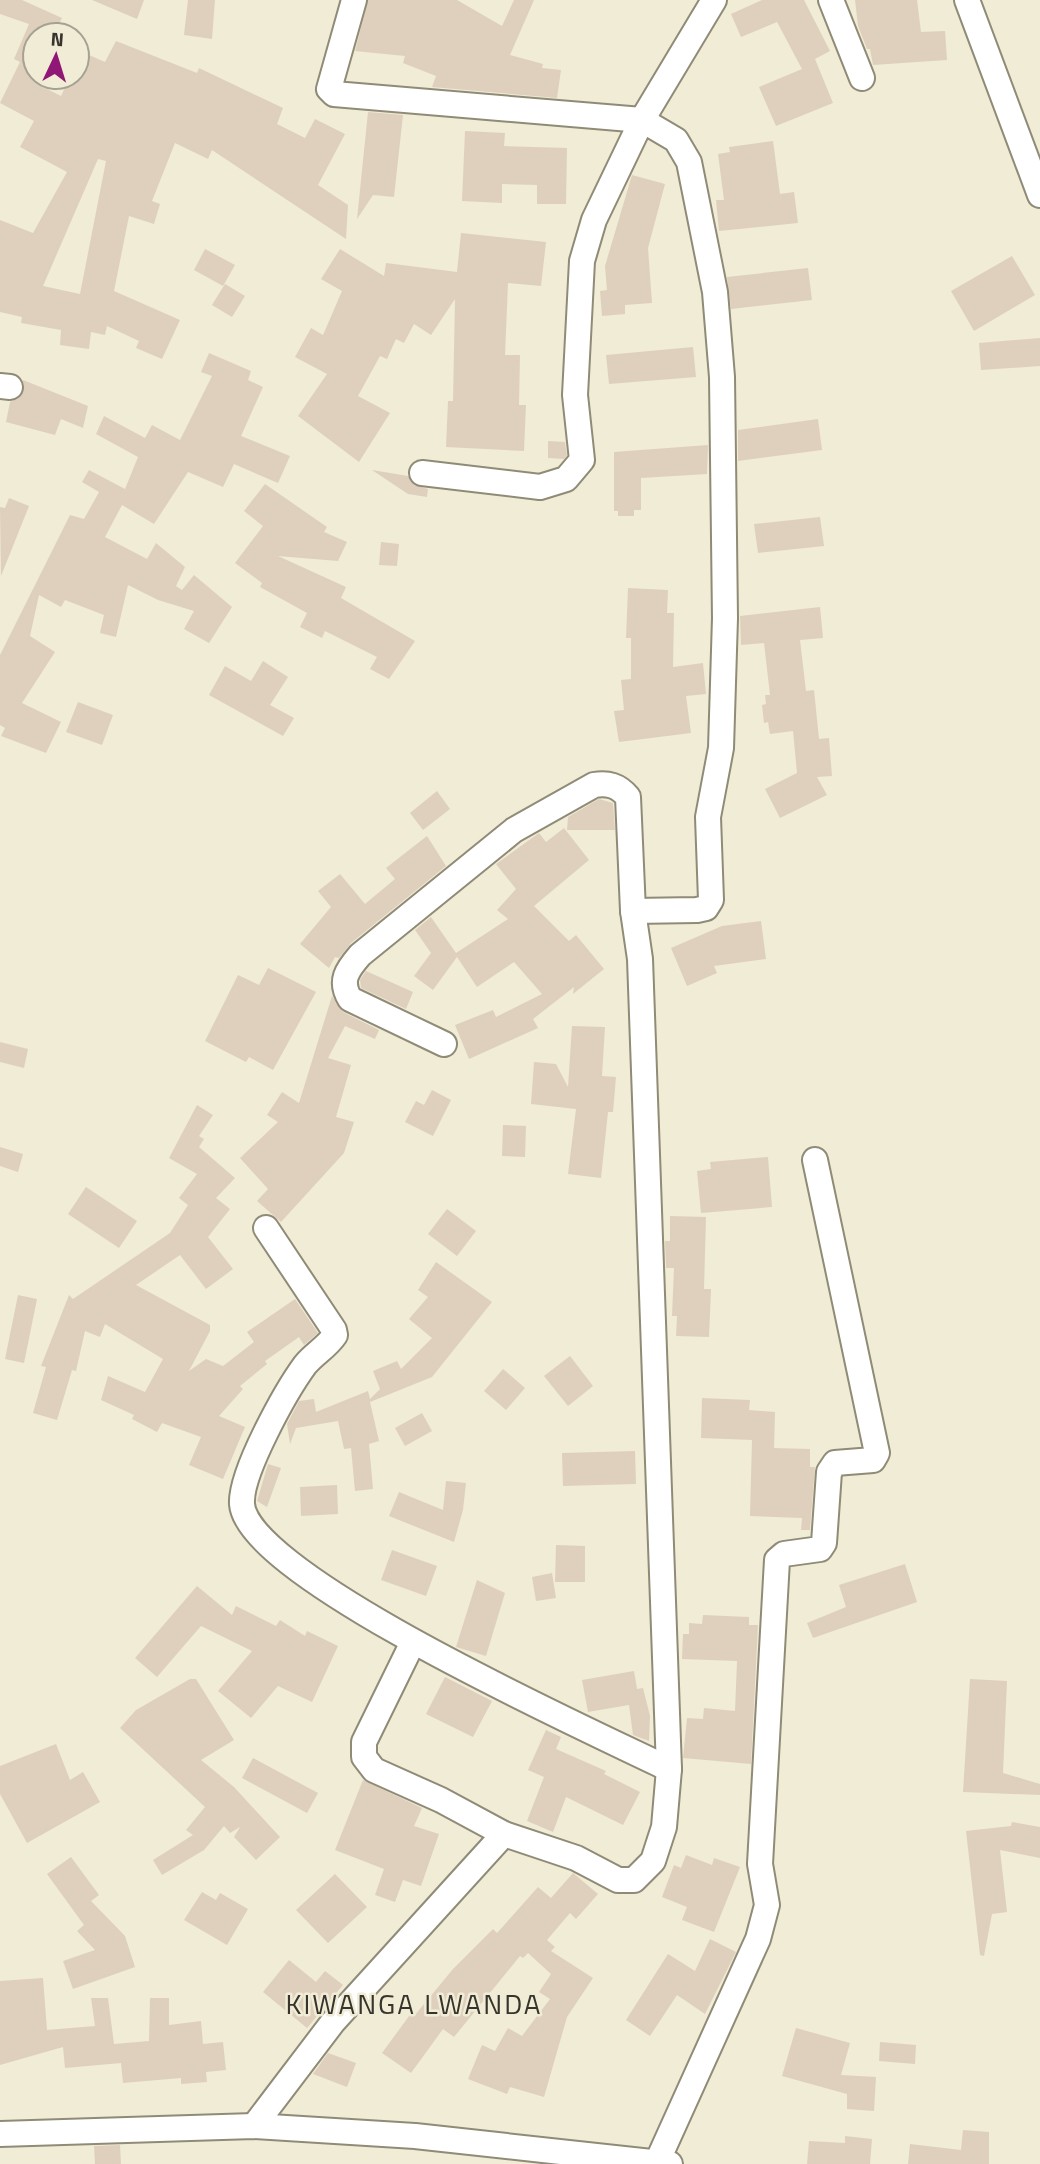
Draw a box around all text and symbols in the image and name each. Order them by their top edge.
north arrow [21,21,91,91]
text: N [50,24,65,53]
district label: KIWANGA LWANDA [285,1982,543,2025]

